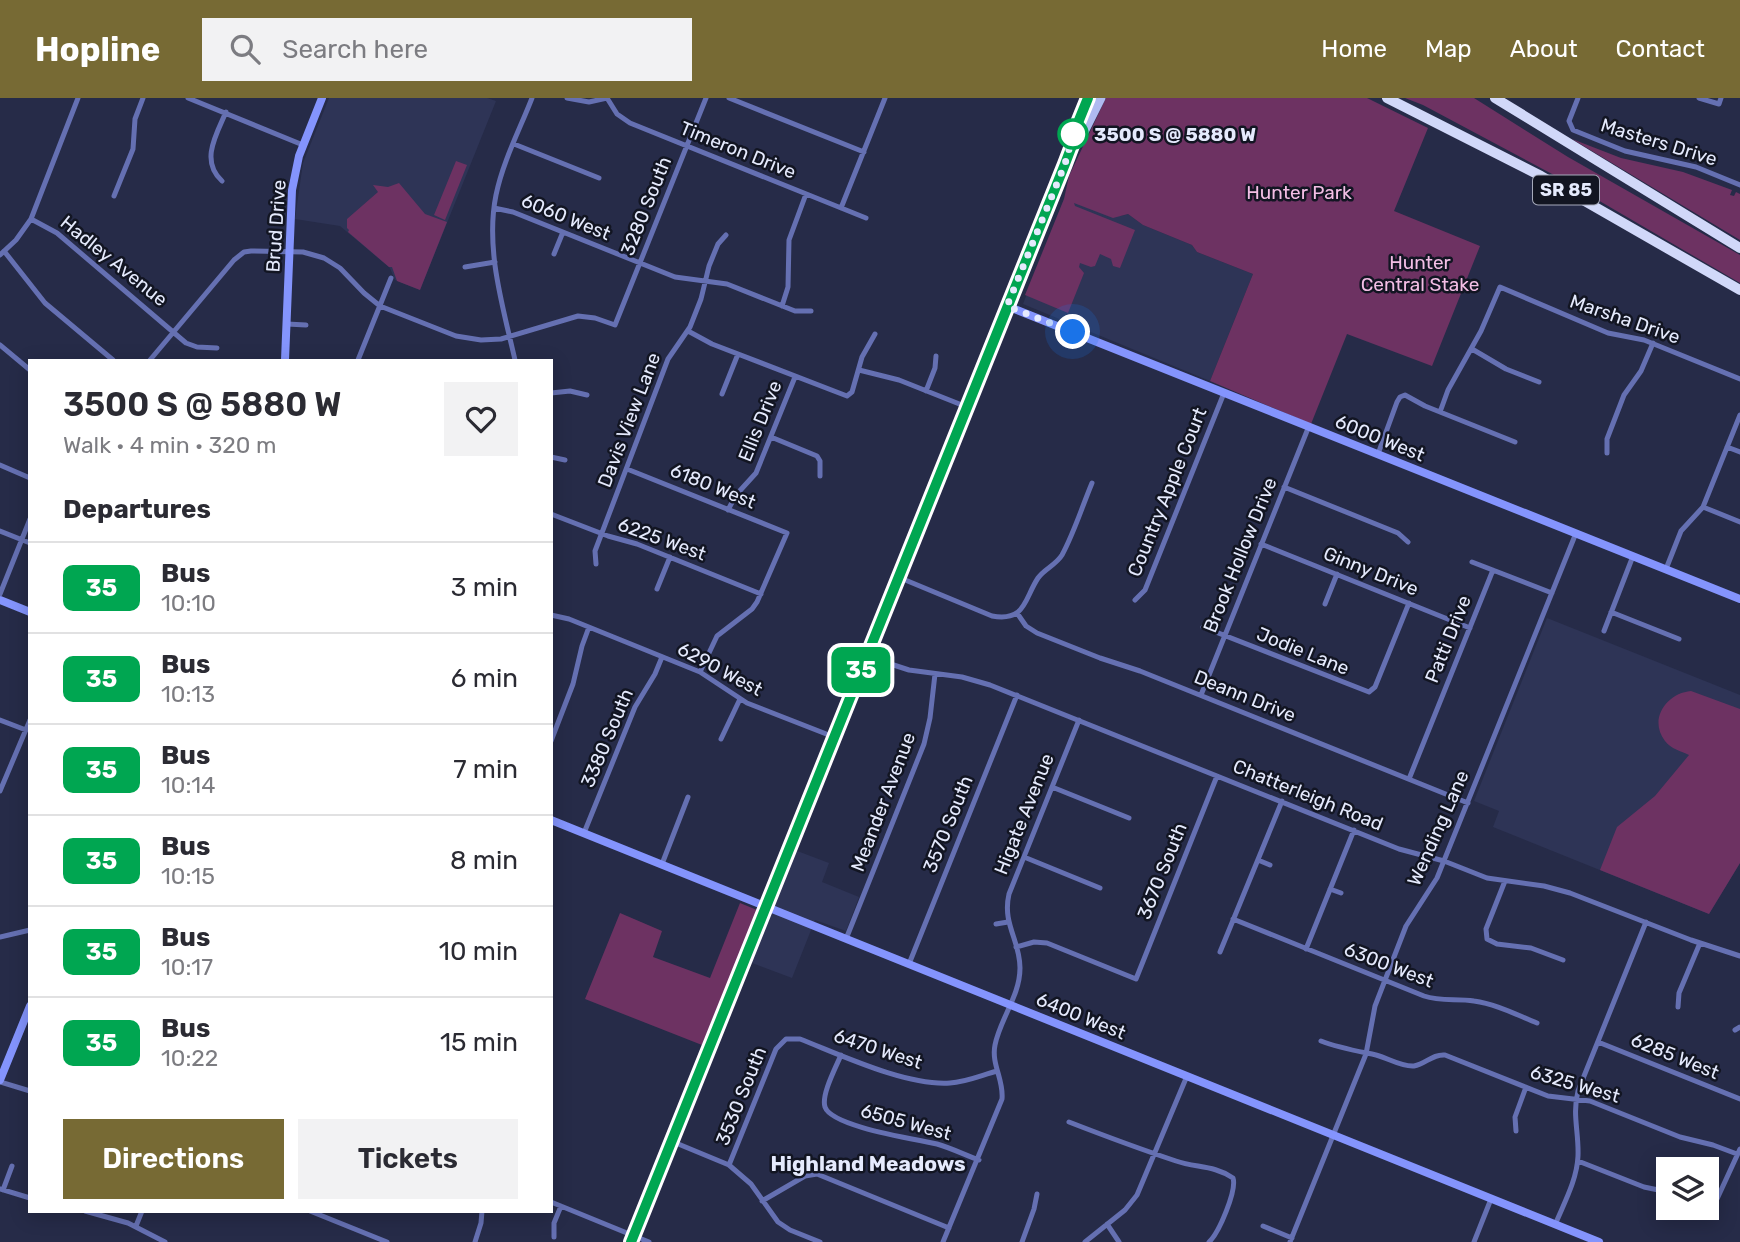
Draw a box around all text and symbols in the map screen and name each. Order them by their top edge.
search box [202,18,692,81]
text: Hopline [35,30,160,69]
icon: search [226,30,264,68]
text: Search here [282,34,428,65]
text: Home [1321,35,1387,63]
text: Map [1425,35,1472,63]
text: About [1510,35,1578,63]
text: Contact [1616,35,1705,63]
street label: Masters Drive [1598,113,1720,171]
street label: Timeron Drive [677,116,799,184]
marker: 3500 S @ 5880 W [1058,119,1088,149]
place label: 3500 S @ 5880 W [1094,123,1256,146]
street label: 3280 South [616,153,676,259]
road number: SR 85 [1533,176,1599,204]
street label: Brud Drive [261,179,291,273]
park label: Hunter Park [1246,181,1352,204]
street label: 6060 West [518,189,614,245]
street label: Hadley Avenue [56,211,172,311]
park label: Hunter Central Stake [1361,251,1479,296]
street label: Marsha Drive [1567,289,1683,349]
your location [1055,314,1090,349]
street label: Davis View Lane [593,349,665,491]
street label: Ellis Drive [733,377,787,465]
button: heart [444,382,518,456]
text: 3500 S @ 5880 W [63,385,341,424]
street label: Country Apple Court [1123,404,1212,580]
street label: 6000 West [1332,410,1429,467]
text: Walk · 4 min · 320 m [63,431,276,459]
street label: 6180 West [667,458,760,514]
street label: Brook Hollow Drive [1198,474,1282,636]
text: Departures [63,494,211,525]
street label: 6225 West [615,512,710,566]
street label: Ginny Drive [1320,541,1422,601]
text: Bus [161,558,210,589]
text: 3 min [451,572,518,603]
text: 35 [86,574,117,602]
text: 10:10 [161,589,216,617]
street label: Patti Drive [1420,592,1476,686]
street label: Jodie Lane [1253,622,1353,680]
street label: 6290 West [674,637,767,701]
line badge: 35 [830,647,892,693]
text: Bus [161,649,210,680]
text: 35 [845,656,877,684]
text: 6 min [451,663,518,694]
text: 35 [86,665,117,693]
street label: Deann Drive [1191,665,1299,727]
text: 10:13 [161,680,215,708]
street label: 3380 South [576,685,638,791]
street label: Meander Avenue [846,729,920,875]
text: Bus [161,740,210,771]
street label: Higate Avenue [989,750,1059,878]
text: 7 min [453,754,518,785]
street label: Chatterleigh Road [1230,754,1386,836]
text: 35 [86,756,117,784]
street label: Wending Lane [1402,767,1474,889]
text: 10:14 [161,771,215,799]
street label: 3570 South [918,772,978,876]
street label: 3670 South [1132,819,1192,923]
text: Bus [161,831,210,862]
text: 8 min [450,845,518,876]
text: 35 [86,847,117,875]
text: 10:15 [161,862,215,890]
text: Bus [161,922,210,953]
text: 10 min [439,936,518,967]
street label: 6300 West [1341,937,1437,993]
text: 35 [86,938,117,966]
text: 10:17 [161,953,213,981]
street label: 6400 West [1033,988,1130,1045]
text: Bus [161,1013,210,1044]
street label: 6470 West [831,1024,926,1074]
text: 15 min [440,1027,518,1058]
street label: 6285 West [1628,1028,1723,1084]
text: 35 [86,1029,117,1057]
street label: 3530 South [711,1043,771,1149]
text: 10:22 [161,1044,218,1072]
street label: 6325 West [1527,1060,1623,1108]
street label: 6505 West [858,1099,954,1145]
button: Directions [63,1119,284,1199]
button: Tickets [298,1119,518,1199]
district label: Highland Meadows [770,1151,966,1176]
map controls [1656,1157,1719,1220]
button: layers [1656,1157,1719,1220]

